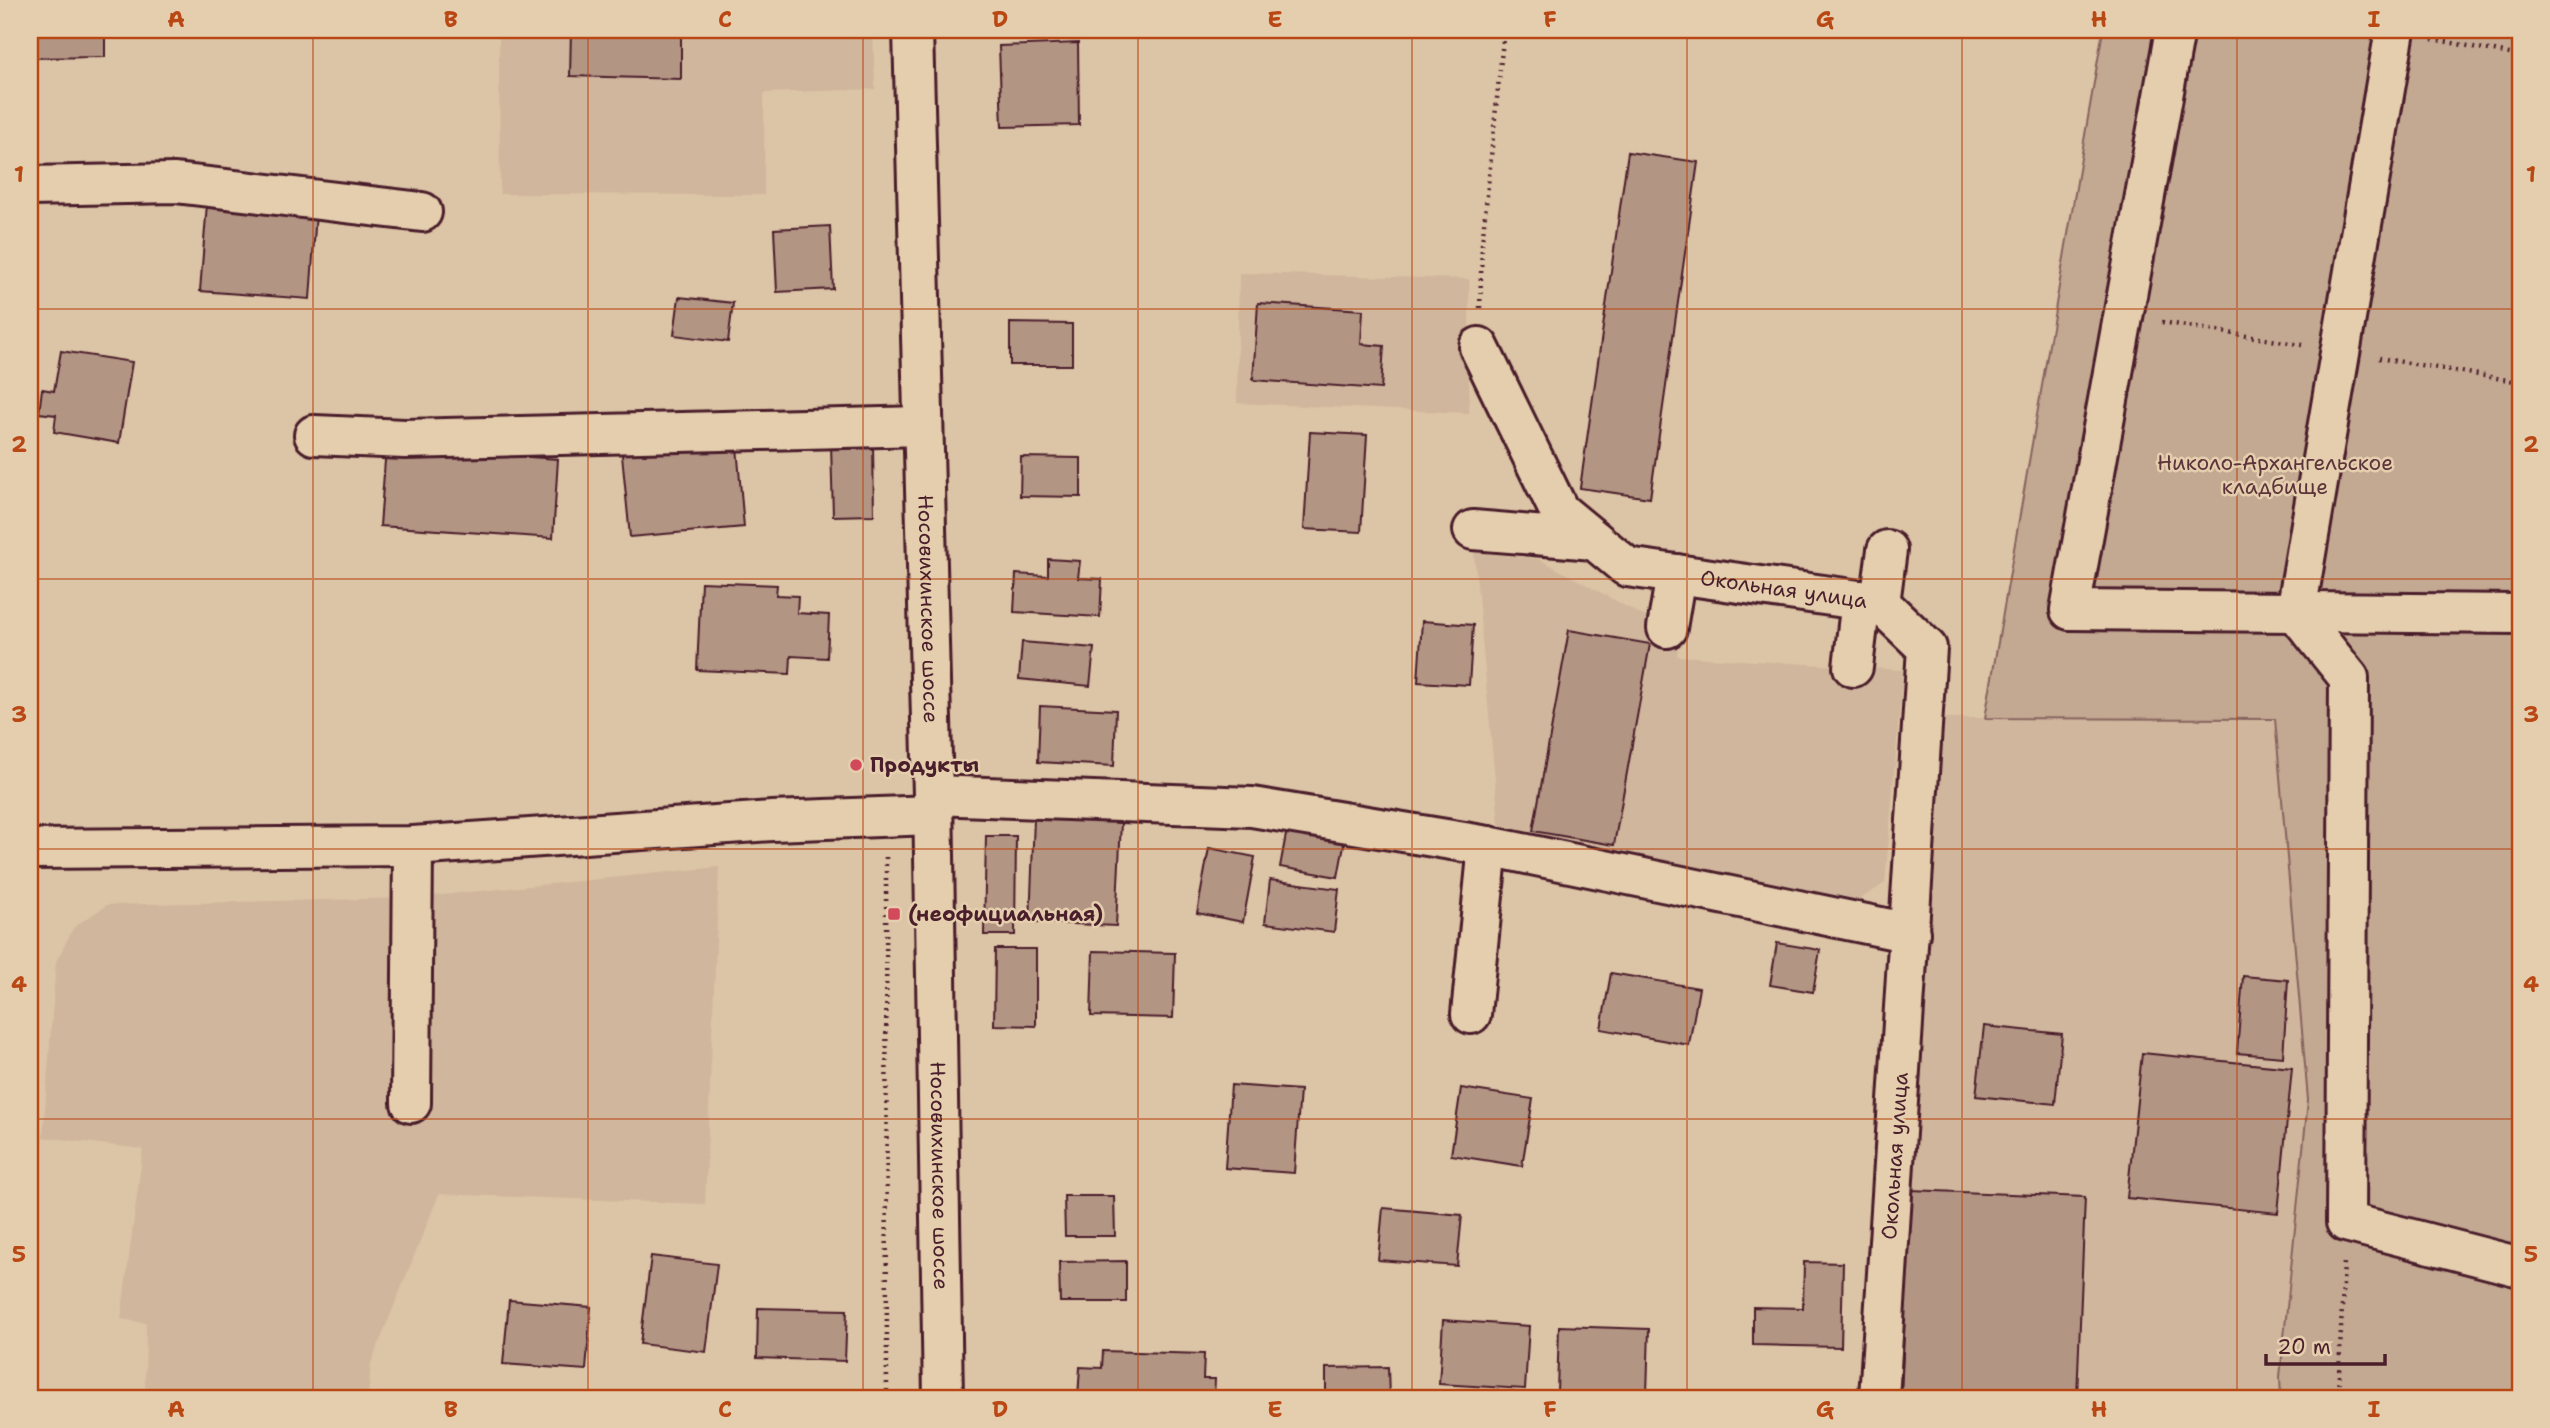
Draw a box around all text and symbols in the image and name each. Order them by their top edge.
text: A [167,4,185,34]
text: B [444,4,458,34]
text: C [718,4,732,34]
text: D [992,4,1008,34]
text: E [1267,4,1283,34]
text: F [1543,4,1557,34]
text: G [1816,4,1835,34]
text: H [2091,4,2107,34]
text: I [2368,4,2381,34]
text: 1 [14,159,24,189]
text: 1 [2526,159,2536,189]
text: 2 [11,429,27,459]
text: 2 [2523,429,2539,459]
park label: Николо-Архангельское кладбище [2157,449,2393,501]
street label: Носовихинское шоссе [911,494,945,723]
street label: Окольная улица [1699,564,1869,615]
text: 3 [11,699,27,729]
text: 3 [2523,699,2539,729]
place label: Продукты [870,751,979,779]
marker: Продукты [848,757,864,773]
place label: (неофициальная) [908,900,1103,928]
marker: (неофициальная) [886,906,902,922]
text: 4 [11,969,27,999]
text: 4 [2523,969,2539,999]
street label: Носовихинское шоссе [923,1061,955,1290]
street label: Окольная улица [1875,1071,1915,1241]
text: 5 [12,1239,26,1269]
text: 5 [2524,1239,2538,1269]
scale bar [2266,1323,2386,1367]
text: 20 m [2277,1333,2331,1361]
text: A [167,1394,185,1424]
text: B [444,1394,458,1424]
text: C [718,1394,732,1424]
text: D [992,1394,1008,1424]
text: E [1267,1394,1283,1424]
text: F [1543,1394,1557,1424]
text: G [1816,1394,1835,1424]
text: H [2091,1394,2107,1424]
text: I [2368,1394,2381,1424]

